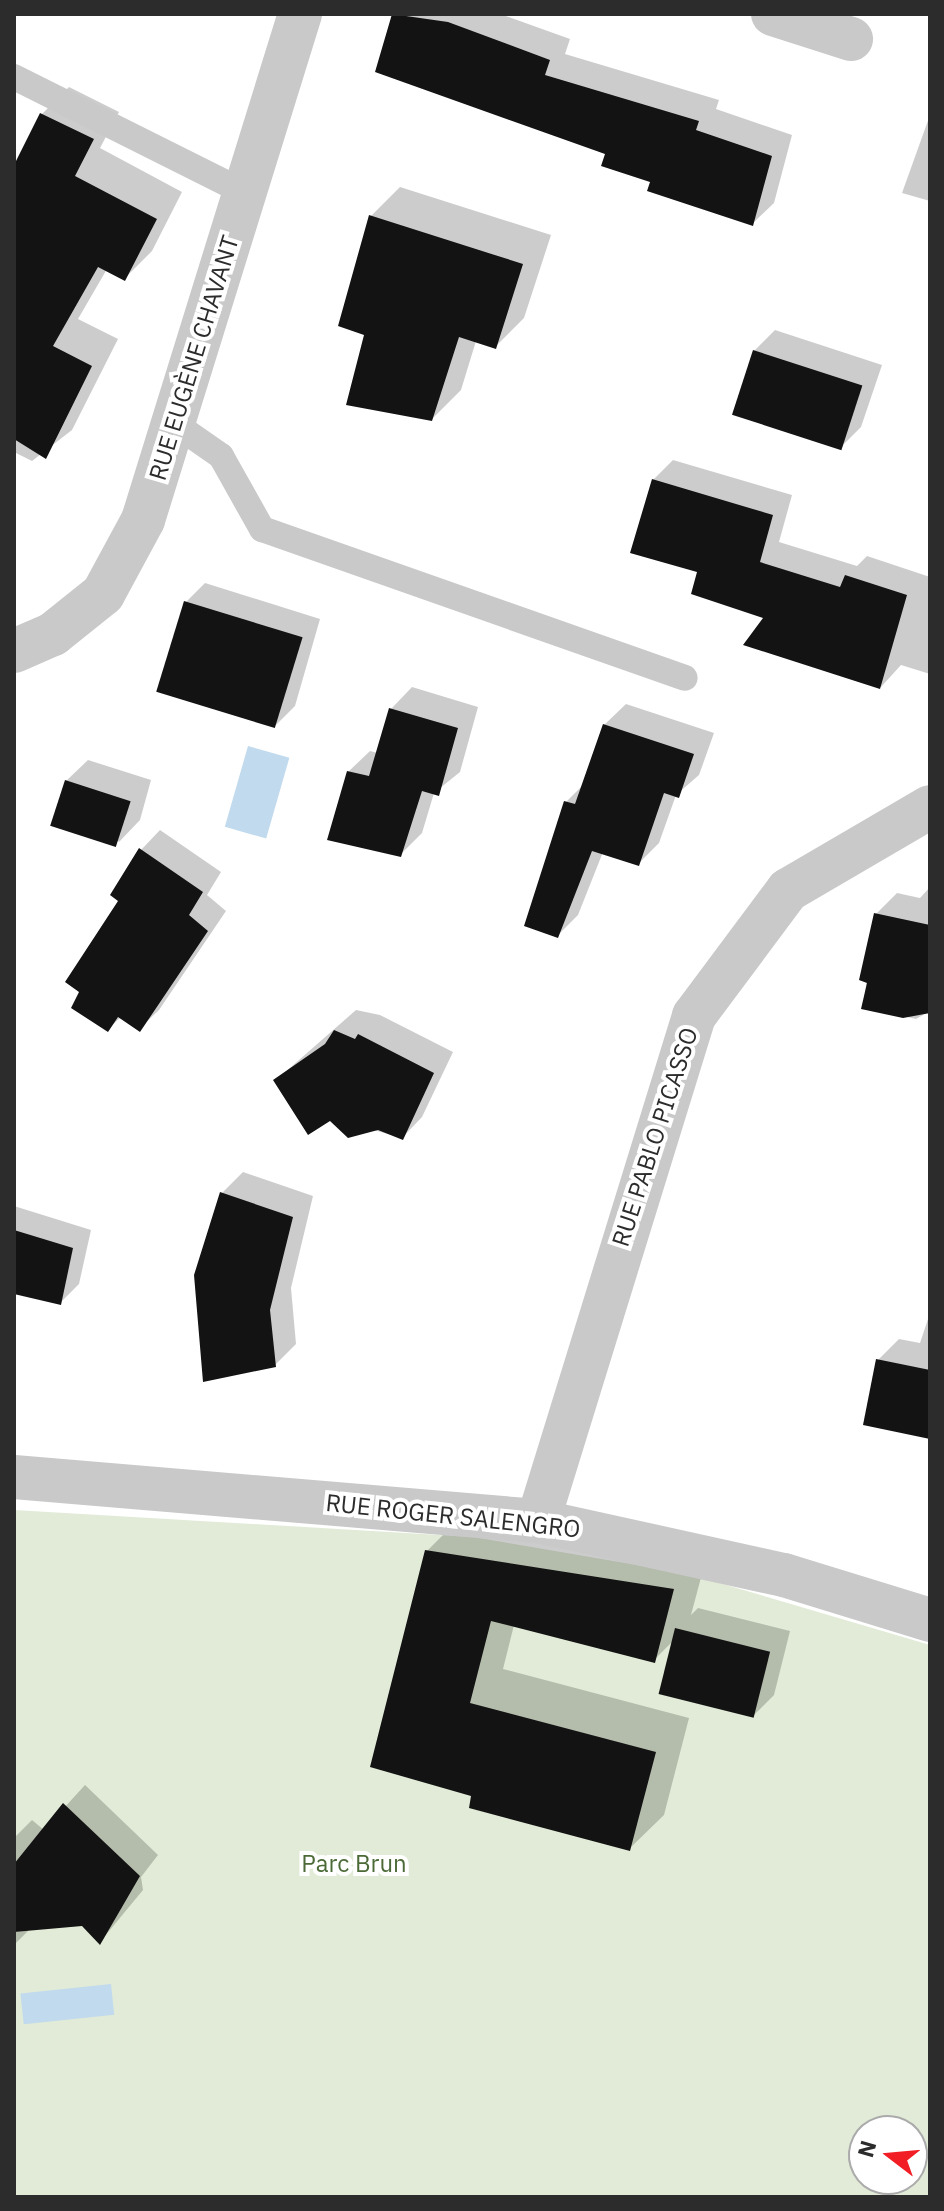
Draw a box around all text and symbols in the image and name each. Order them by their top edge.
street label: RUE EUGÈNE CHAVANT [143,232,245,484]
street label: RUE PABLO PICASSO [606,1024,704,1250]
street label: RUE ROGER SALENGRO [324,1488,582,1544]
park label: Parc Brun [301,1850,407,1878]
north arrow [848,2115,928,2195]
text: N [850,2137,883,2160]

